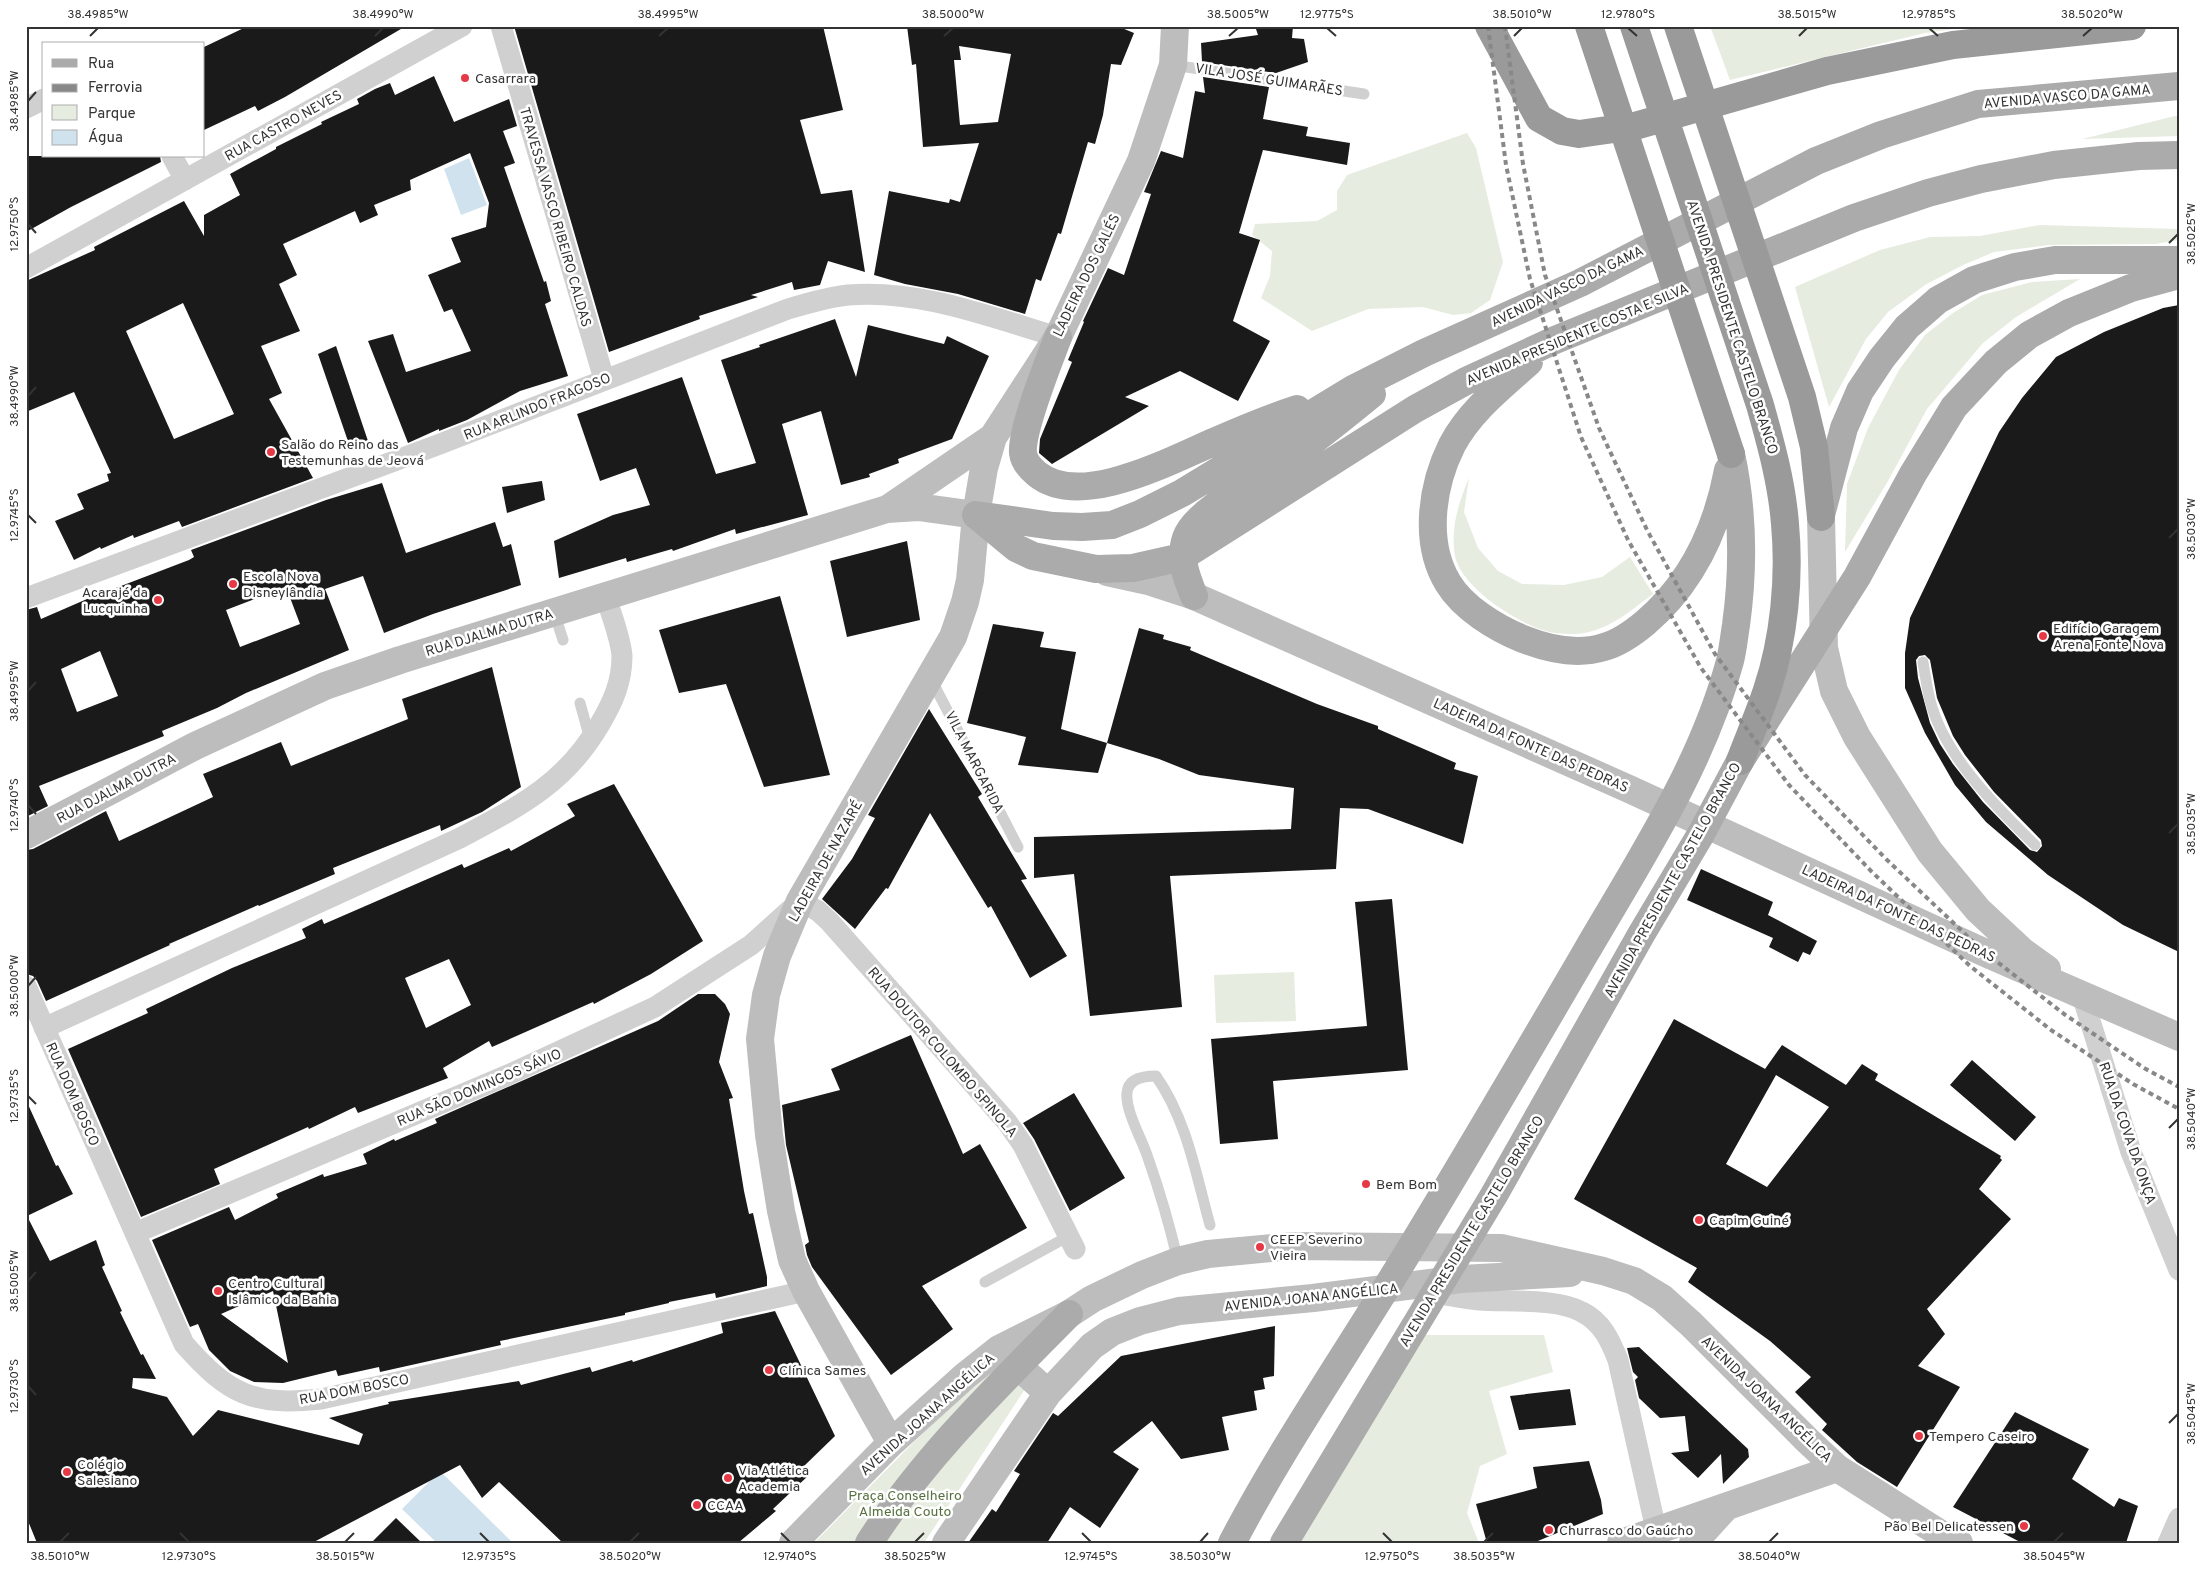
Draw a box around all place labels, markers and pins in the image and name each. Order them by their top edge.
place label: Casarrara [475,71,536,88]
marker: Casarrara [459,72,471,84]
place label: Salão do Reino das Testemunhas de Jeová [281,437,424,470]
marker: Salão do Reino das Testemunhas de Jeová [265,446,277,458]
place label: Escola Nova Disneylândia [243,569,323,602]
marker: Escola Nova Disneylândia [227,578,239,590]
place label: Acarajé da Lucquinha [82,585,148,618]
marker: Acarajé da Lucquinha [152,594,164,606]
place label: Edifício Garagem Arena Fonte Nova [2053,621,2164,654]
marker: Edifício Garagem Arena Fonte Nova [2037,630,2049,642]
place label: Bem Bom [1376,1177,1437,1194]
marker: Bem Bom [1360,1178,1372,1190]
place label: Capim Guiné [1709,1213,1789,1230]
marker: Capim Guiné [1693,1214,1705,1226]
place label: CEEP Severino Vieira [1270,1232,1363,1265]
marker: CEEP Severino Vieira [1254,1241,1266,1253]
place label: Centro Cultural Islâmico da Bahia [228,1276,337,1309]
marker: Centro Cultural Islâmico da Bahia [212,1285,224,1297]
place label: Clínica Sames [779,1363,866,1380]
marker: Clínica Sames [763,1364,775,1376]
place label: Tempero Caseiro [1929,1429,2035,1446]
marker: Tempero Caseiro [1913,1430,1925,1442]
place label: Colégio Salesiano [77,1457,138,1490]
place label: Via Atlética Academia [738,1463,809,1496]
marker: Colégio Salesiano [61,1466,73,1478]
marker: Via Atlética Academia [722,1472,734,1484]
place label: CCAA [707,1498,744,1515]
marker: CCAA [691,1499,703,1511]
place label: Pão Bel Delicatessen [1884,1519,2014,1536]
marker: Pão Bel Delicatessen [2018,1520,2030,1532]
place label: Churrasco do Gaúcho [1559,1523,1693,1540]
marker: Churrasco do Gaúcho [1543,1524,1555,1536]

